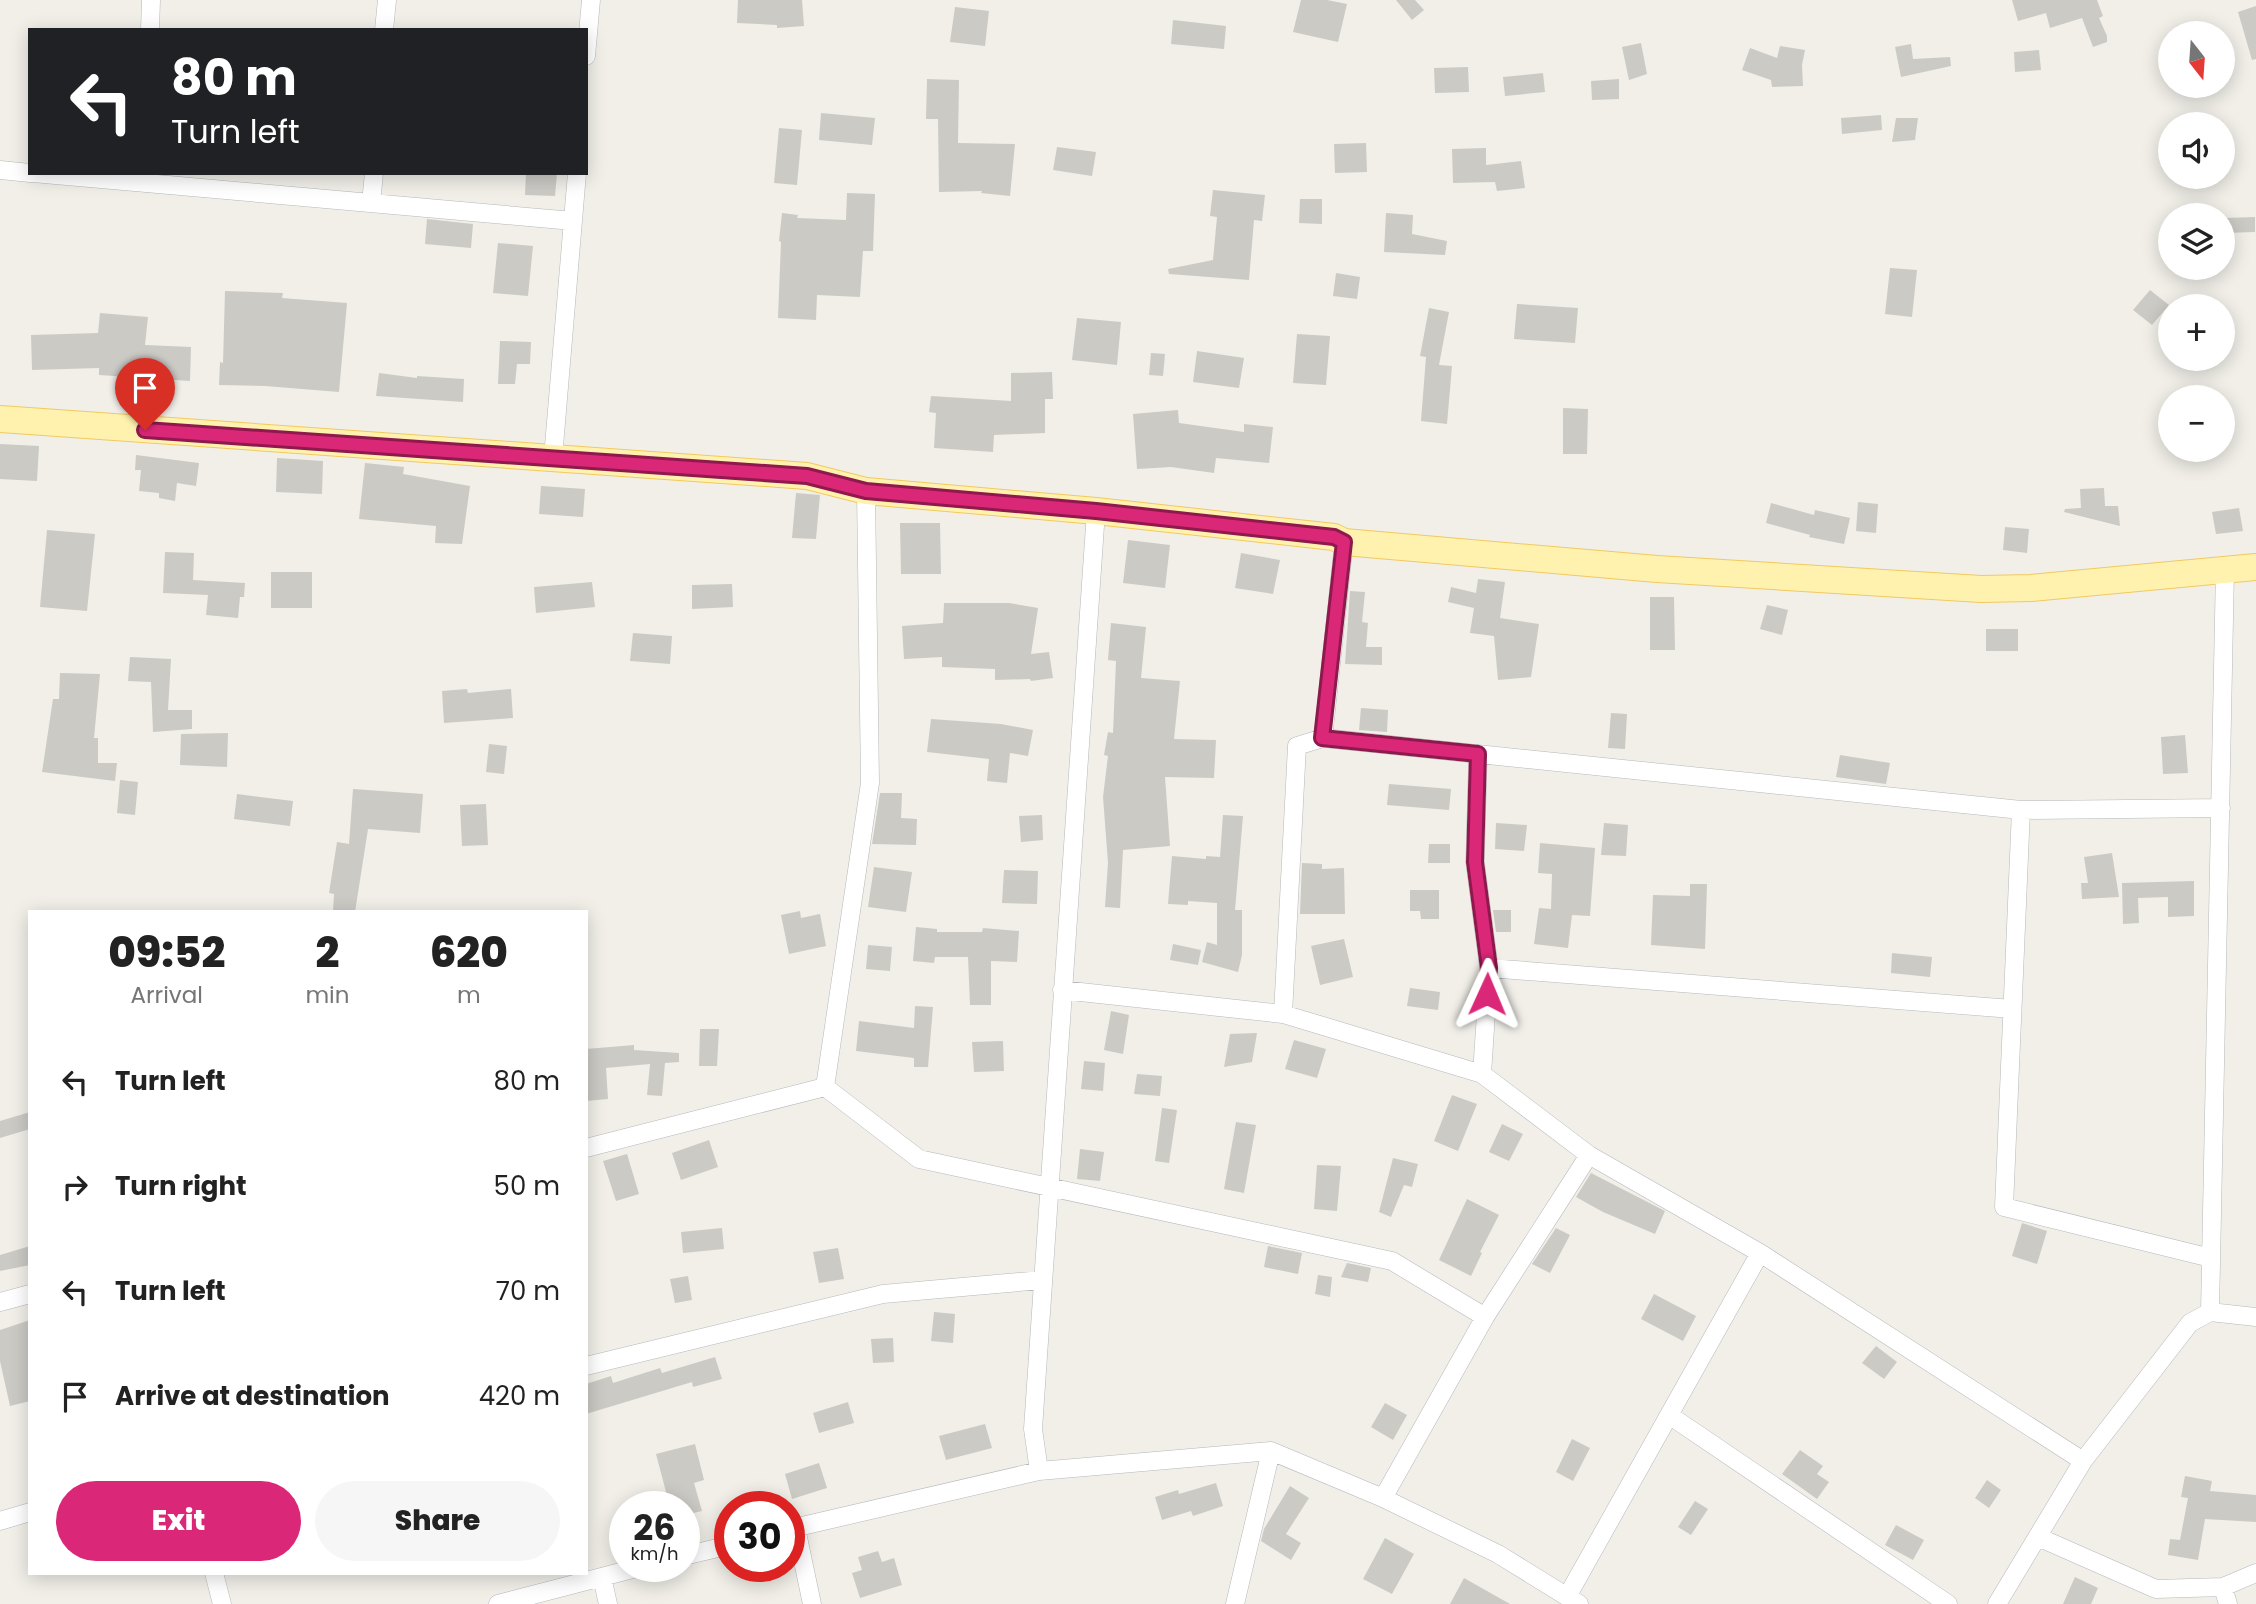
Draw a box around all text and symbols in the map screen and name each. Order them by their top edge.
north arrow [2158,21,2235,98]
map controls [2158,21,2235,462]
text: 80 m [171,44,297,112]
icon: left [56,56,147,147]
text: Turn left [171,109,300,154]
button: sound [2158,112,2235,189]
button: layers [2158,203,2235,280]
button: + [2158,294,2235,371]
pin [115,358,175,430]
icon: arrive [126,369,164,407]
button: − [2158,385,2235,462]
text: 09:52 [108,923,225,982]
text: 2 [316,923,339,982]
text: 620 [430,923,508,982]
position arrow [1450,957,1524,1031]
text: Arrival [130,979,203,1011]
text: min [305,979,350,1011]
text: m [457,979,481,1011]
icon: left [56,1063,94,1101]
text: Turn left [115,1063,226,1099]
text: 80 m [494,1063,560,1099]
icon: right [56,1168,94,1206]
text: Turn right [115,1168,247,1204]
text: 50 m [494,1168,560,1204]
icon: left [56,1273,94,1311]
text: Turn left [115,1273,226,1309]
text: 70 m [496,1273,560,1309]
icon: arrive [56,1378,94,1416]
text: Arrive at destination [115,1378,390,1414]
text: 420 m [479,1378,560,1414]
button: Exit [56,1481,301,1561]
button: Share [315,1481,560,1561]
speed limit sign: 30 [714,1491,805,1582]
text: 26 [633,1503,676,1552]
text: km/h [631,1541,678,1566]

